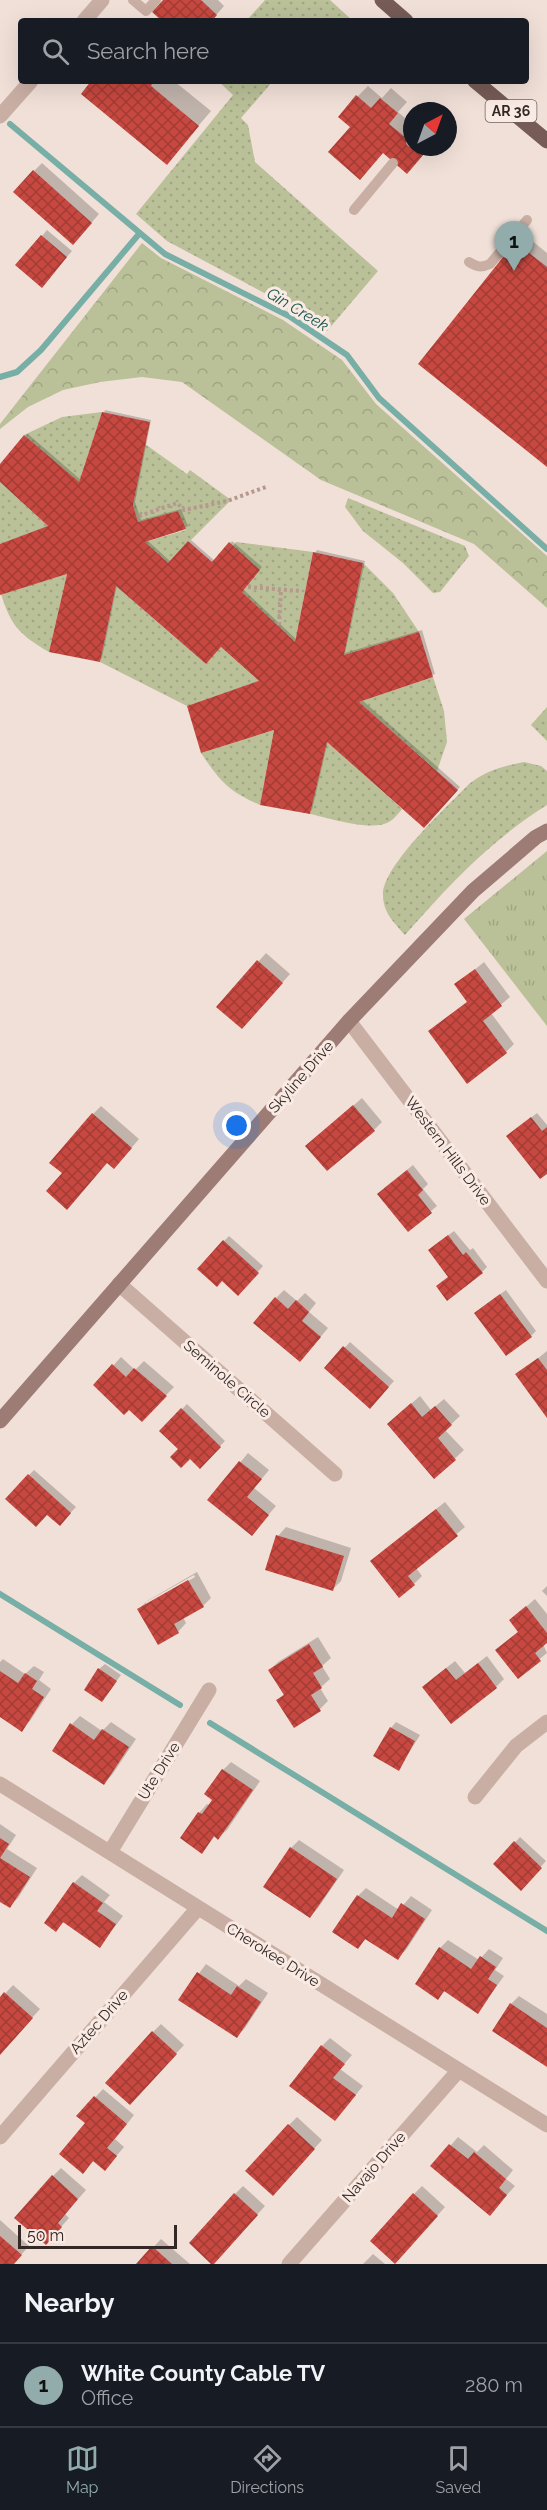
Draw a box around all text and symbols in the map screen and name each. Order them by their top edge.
search box [18,18,529,84]
icon: search [39,35,72,68]
text: Search here [87,38,209,64]
road number: AR 36 [486,100,536,122]
north arrow [403,102,457,156]
pin: 1 [494,222,534,271]
water label: Gin Creek [263,284,332,335]
street label: Skyline Drive [265,1037,337,1117]
street label: Western Hills Drive [401,1093,495,1209]
your location [222,1111,251,1140]
street label: Seminole Circle [180,1336,274,1422]
street label: Ute Drive [134,1739,184,1803]
street label: Cherokee Drive [223,1919,323,1991]
street label: Aztec Drive [66,1986,132,2058]
street label: Navajo Drive [339,2128,410,2206]
scale bar [18,2222,177,2250]
text: 50 m [27,2226,64,2245]
text: Nearby [24,2288,114,2318]
text: White County Cable TV [81,2360,325,2386]
text: 1 [39,2373,48,2397]
text: 280 m [465,2373,523,2397]
text: Office [81,2386,133,2410]
tab: Map [66,2442,99,2497]
tab: Directions [230,2442,304,2497]
tab: Saved [435,2442,481,2497]

